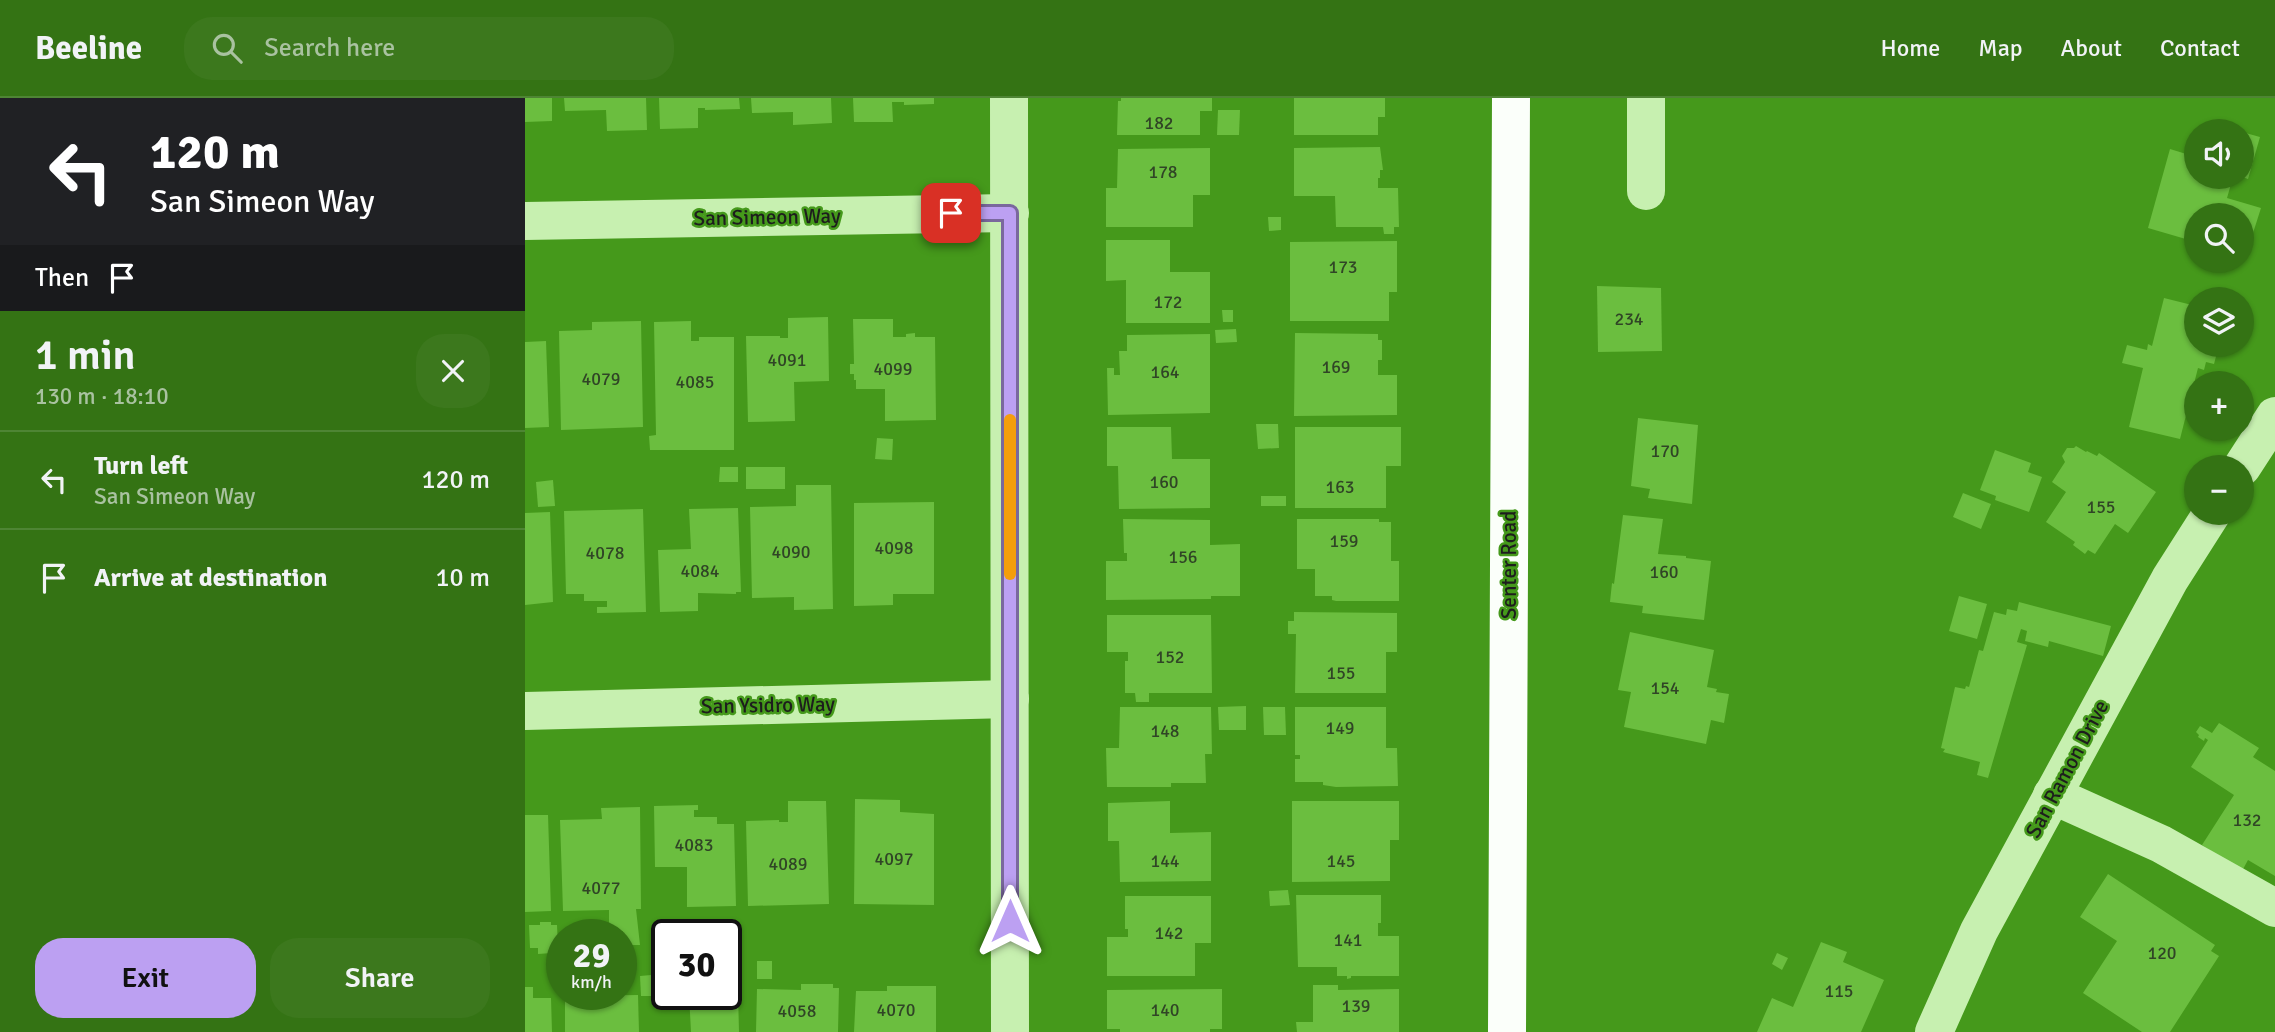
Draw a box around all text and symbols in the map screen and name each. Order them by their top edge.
search box [184,17,674,80]
text: Beeline [35,28,142,69]
icon: search [208,29,246,67]
text: Search here [264,32,395,64]
text: Home [1880,33,1940,63]
text: Map [1978,33,2023,63]
text: About [2061,33,2122,63]
text: Contact [2160,33,2240,63]
house number: 182 [1144,112,1174,134]
map controls [2184,119,2254,525]
button: sound [2184,119,2254,189]
text: 120 m [150,122,280,182]
icon: left [35,126,126,217]
house number: 178 [1148,161,1178,183]
text: San Simeon Way [150,182,374,221]
pin [921,183,981,243]
icon: arrive [932,194,970,232]
street label: San Simeon Way [693,203,841,231]
button: search [2184,203,2254,273]
house number: 173 [1328,256,1358,278]
icon: arrive [103,259,141,297]
text: Then [35,262,89,294]
button: layers [2184,287,2254,357]
house number: 172 [1153,291,1183,313]
house number: 234 [1614,308,1644,330]
text: 1 min [35,330,136,381]
button: close [416,334,490,408]
house number: 4091 [768,349,806,371]
house number: 169 [1321,356,1351,378]
house number: 4099 [874,358,912,380]
house number: 164 [1150,361,1180,383]
house number: 4079 [582,368,620,390]
house number: 4085 [676,371,714,393]
button: + [2184,371,2254,441]
text: 130 m · 18:10 [35,382,169,411]
house number: 170 [1650,440,1680,462]
text: Turn left [94,450,188,482]
button: − [2184,455,2254,525]
icon: left [35,461,73,499]
text: 120 m [421,464,490,496]
house number: 160 [1149,471,1179,493]
house number: 163 [1325,476,1355,498]
text: San Simeon Way [94,482,255,511]
house number: 155 [2086,496,2116,518]
street label: Senter Road [1496,511,1522,619]
house number: 159 [1329,530,1359,552]
house number: 4098 [875,537,913,559]
house number: 4090 [772,541,810,563]
house number: 4078 [586,542,624,564]
house number: 156 [1168,546,1198,568]
icon: arrive [35,559,73,597]
house number: 4084 [681,560,720,582]
house number: 160 [1649,561,1679,583]
text: Arrive at destination [94,562,327,594]
text: 10 m [435,562,490,594]
house number: 152 [1155,646,1185,668]
house number: 155 [1326,662,1356,684]
house number: 154 [1650,677,1680,699]
street label: San Ysidro Way [701,691,835,719]
street label: San Ramon Drive [2020,696,2114,842]
house number: 149 [1325,717,1355,739]
house number: 148 [1150,720,1180,742]
house number: 132 [2232,809,2262,831]
house number: 4083 [675,834,713,856]
house number: 4097 [875,848,913,870]
house number: 144 [1150,850,1180,872]
house number: 145 [1326,850,1356,872]
house number: 4089 [769,853,807,875]
house number: 4077 [582,877,620,899]
position arrow [973,884,1047,958]
speed limit sign: 30 [651,919,742,1010]
house number: 142 [1154,922,1184,944]
house number: 141 [1333,929,1363,951]
text: 29 [573,934,610,977]
button: Exit [35,938,256,1018]
button: Share [270,938,490,1018]
house number: 120 [2147,942,2177,964]
text: km/h [571,971,612,993]
house number: 115 [1824,980,1854,1002]
house number: 139 [1341,995,1371,1017]
house number: 4070 [877,999,915,1021]
house number: 140 [1150,999,1180,1021]
house number: 4058 [778,1000,816,1022]

